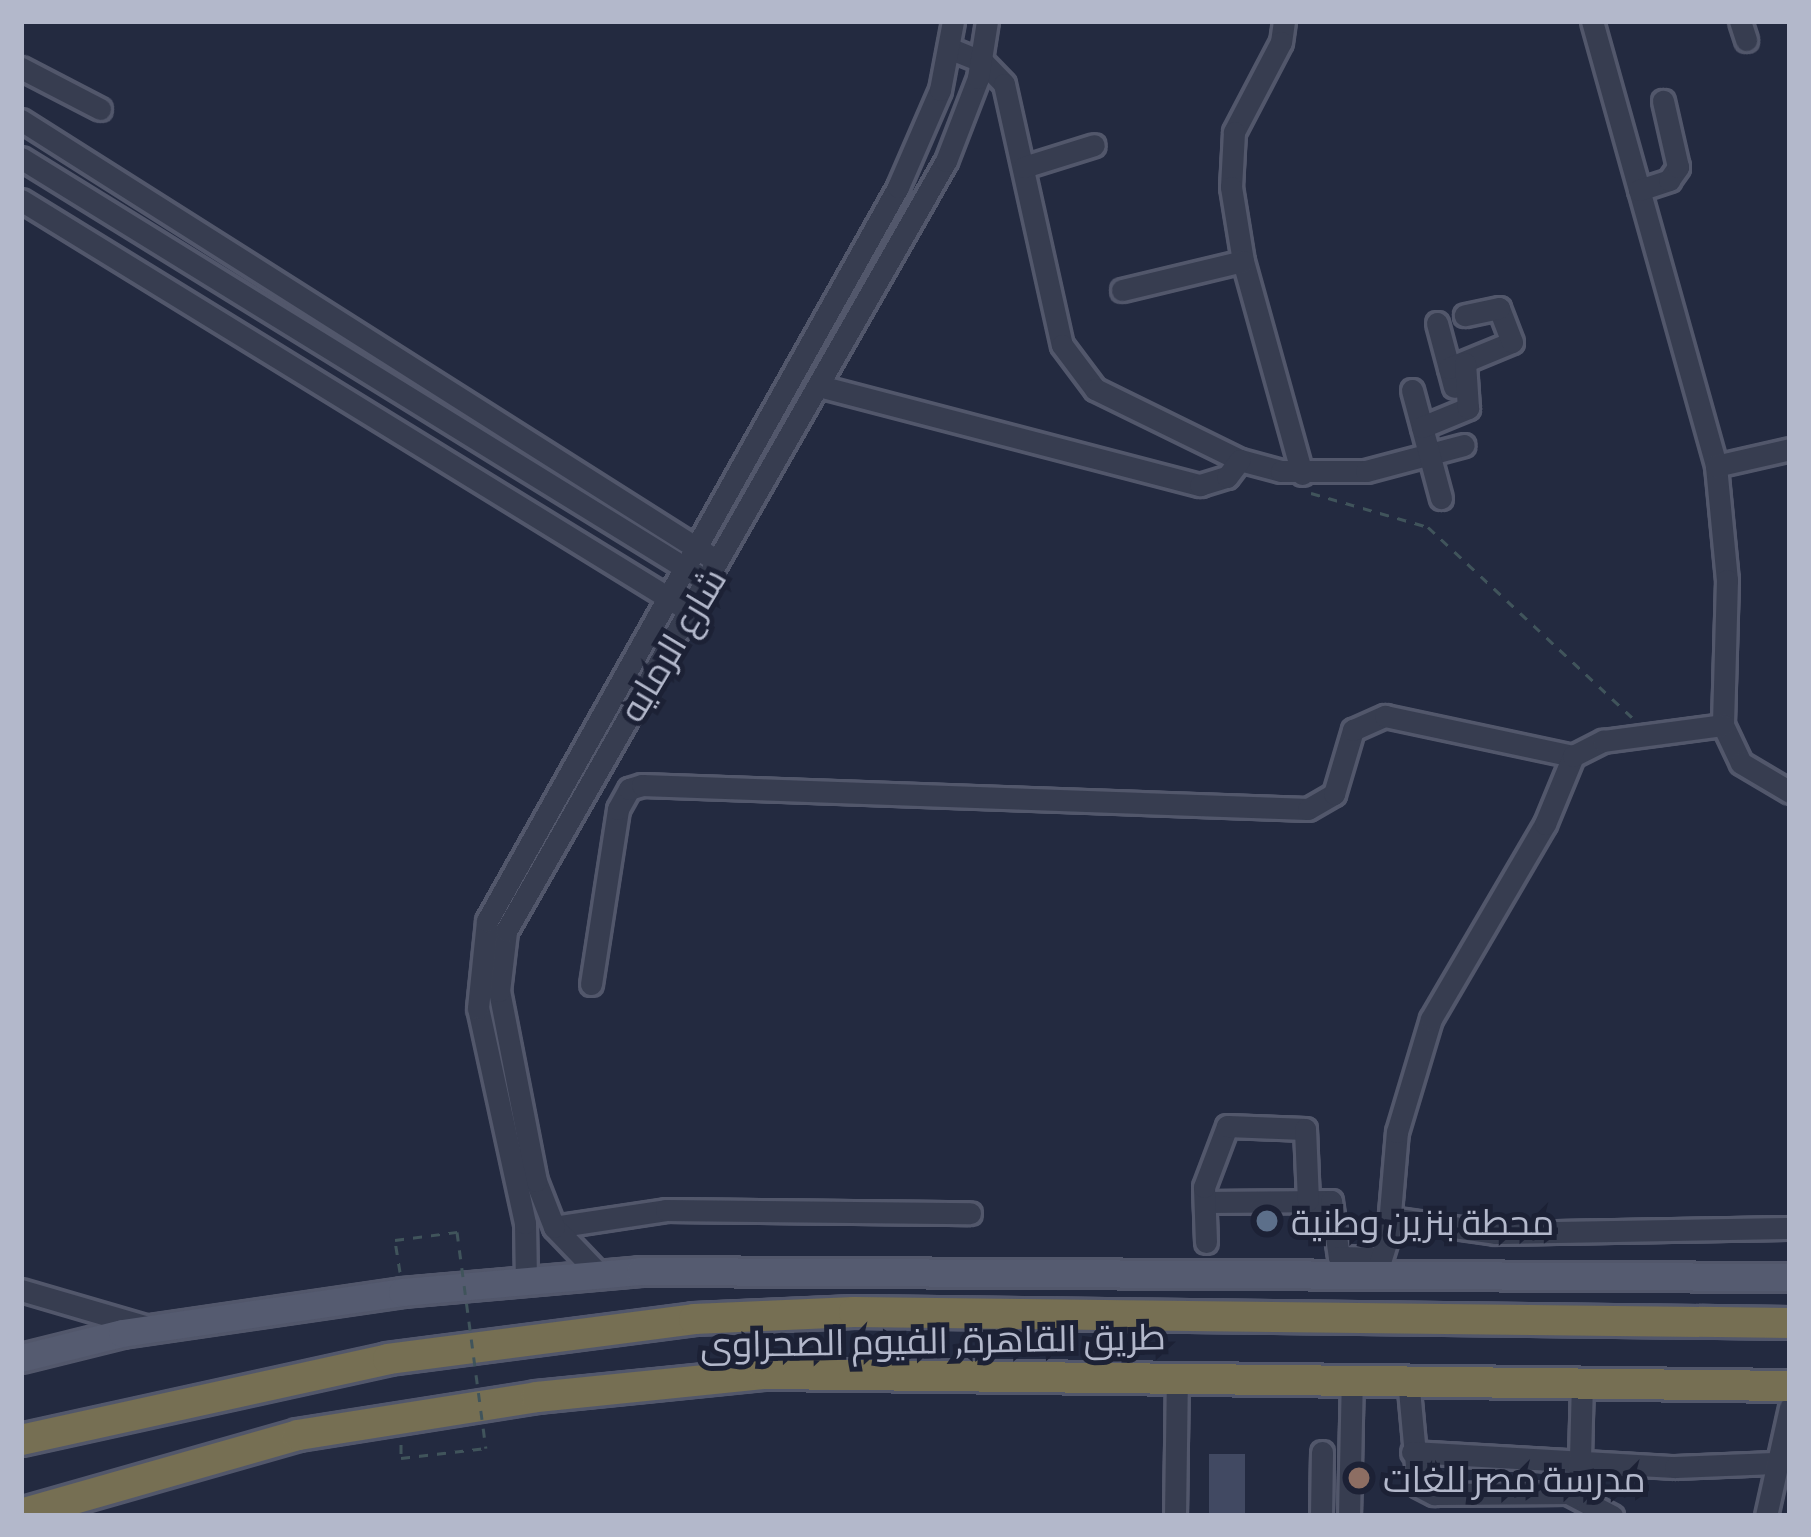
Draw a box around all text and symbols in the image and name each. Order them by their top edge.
street label: شارع الرمايه [608,560,734,728]
place label: محطة بنزين وطنية [1291,1199,1554,1243]
marker: محطة بنزين وطنية [1254,1208,1280,1234]
street label: طريق القاهرة, الفيوم الصحراوى [700,1313,1166,1365]
place label: مدرسة مصر للغات [1383,1456,1646,1500]
marker: مدرسة مصر للغات [1346,1465,1372,1491]

